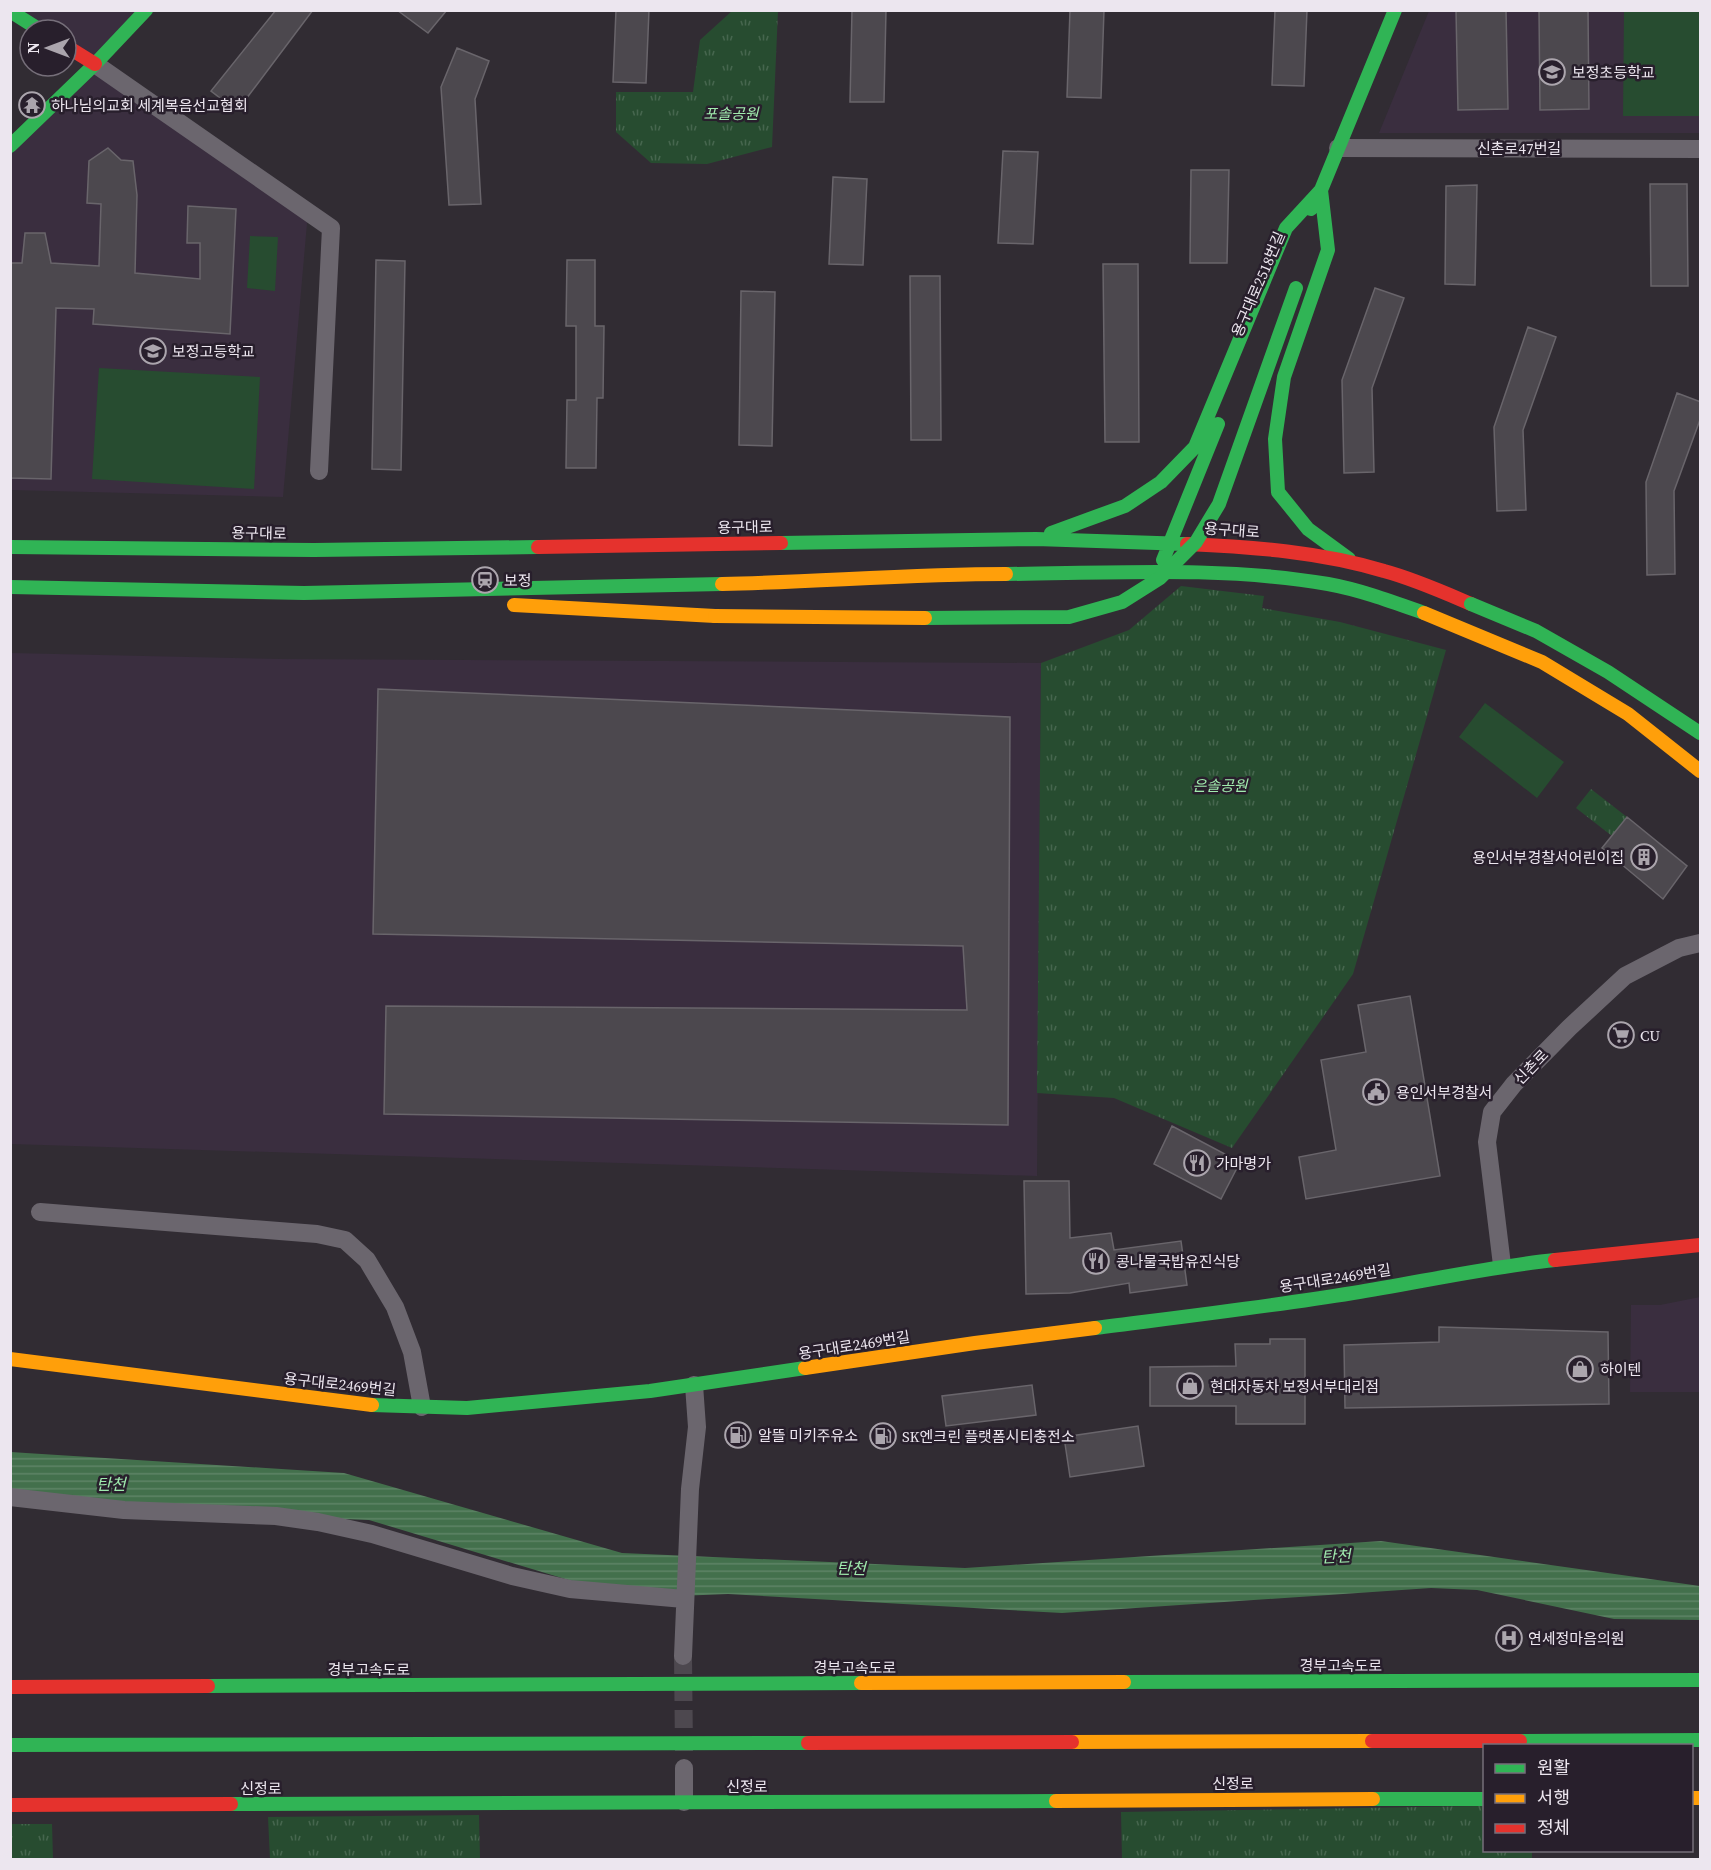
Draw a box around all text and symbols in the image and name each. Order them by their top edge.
north arrow [18,18,78,78]
text: N [22,42,44,54]
school or university icon: 보정초등학교 [1537,57,1567,87]
place label: 보정초등학교 [1572,62,1655,83]
temple icon: 하나님의교회 세계복음선교협회 [17,90,47,120]
place label: 하나님의교회 세계복음선교협회 [51,95,248,116]
park label: 포솔공원 [703,103,760,124]
street label: 신촌로47번길 [1477,138,1561,159]
street label: 용구대로2518번길 [1226,228,1290,340]
school or university icon: 보정고등학교 [138,336,168,366]
place label: 보정고등학교 [172,341,255,362]
street label: 용구대로 [717,516,773,538]
street label: 용구대로 [1204,518,1260,542]
street label: 용구대로 [231,522,287,544]
station icon: 보정 [470,565,500,595]
place label: 보정 [504,570,532,591]
park label: 은솔공원 [1192,775,1249,796]
building icon: 용인서부경찰서어린이집 [1629,842,1659,872]
place label: 용인서부경찰서어린이집 [1472,847,1624,868]
supermarket icon: CU [1606,1020,1636,1050]
place label: CU [1640,1025,1660,1046]
street label: 신촌로 [1509,1045,1553,1089]
public building icon: 용인서부경찰서 [1361,1077,1391,1107]
place label: 용인서부경찰서 [1396,1082,1493,1103]
restaurant icon: 가마명가 [1182,1148,1212,1178]
place label: 가마명가 [1216,1153,1271,1174]
restaurant icon: 콩나물국밥유진식당 [1081,1246,1111,1276]
place label: 콩나물국밥유진식당 [1116,1251,1240,1272]
street label: 용구대로2469번길 [1278,1259,1392,1297]
street label: 용구대로2469번길 [797,1326,911,1364]
shop icon: 하이텐 [1565,1354,1595,1384]
place label: 하이텐 [1600,1359,1641,1380]
street label: 용구대로2469번길 [283,1368,397,1400]
shop icon: 현대자동차 보정서부대리점 [1175,1371,1205,1401]
place label: 현대자동차 보정서부대리점 [1210,1376,1379,1397]
fuel station icon: 알뜰 미키주유소 [723,1420,753,1450]
fuel station icon: SK엔크린 플랫폼시티충전소 [868,1421,898,1451]
place label: 알뜰 미키주유소 [758,1425,858,1446]
place label: SK엔크린 플랫폼시티충전소 [902,1426,1075,1447]
water label: 탄천 [96,1473,128,1495]
water label: 탄천 [1321,1544,1354,1568]
water label: 탄천 [836,1557,868,1579]
hospital icon: 연세정마음의원 [1494,1623,1524,1653]
place label: 연세정마음의원 [1528,1628,1625,1649]
street label: 경부고속도로 [1300,1655,1382,1676]
street label: 경부고속도로 [814,1657,896,1678]
street label: 경부고속도로 [328,1659,410,1680]
legend [1483,1744,1693,1852]
text: 원활 [1537,1755,1570,1780]
street label: 신정로 [1212,1773,1254,1794]
street label: 신정로 [726,1776,768,1797]
street label: 신정로 [240,1778,282,1799]
text: 서행 [1537,1785,1570,1810]
text: 정체 [1537,1815,1570,1840]

